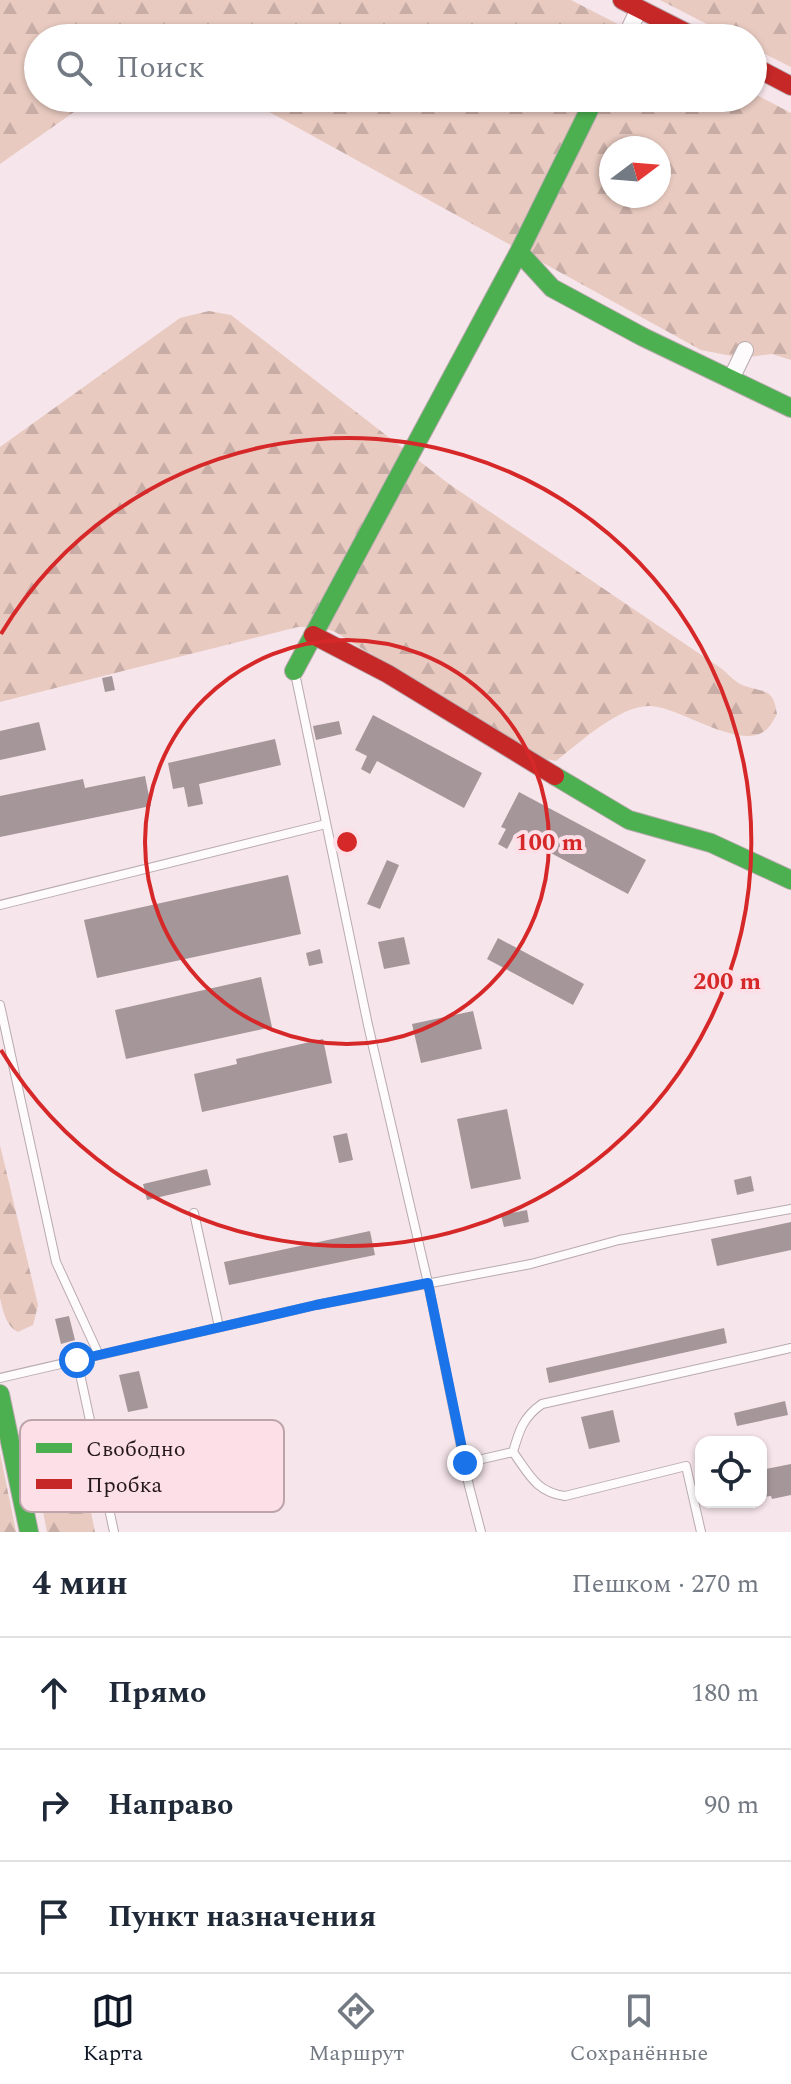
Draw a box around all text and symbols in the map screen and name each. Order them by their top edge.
search box [24,24,767,112]
text: Поиск [116,45,205,91]
icon: search [52,46,96,90]
north arrow [599,136,671,208]
text: 100 m [515,825,583,861]
centre of rings [333,828,361,856]
text: 200 m [693,964,761,1000]
route start [59,1342,95,1378]
legend [20,1420,284,1512]
text: Свободно [86,1433,186,1466]
map controls [695,1436,767,1508]
button: locate [695,1436,767,1508]
route end [447,1445,483,1481]
text: Пробка [86,1469,163,1502]
text: 4 мин [32,1558,128,1610]
text: Пешком · 270 m [572,1564,759,1604]
text: Прямо [108,1670,206,1716]
icon: ahead [32,1671,76,1715]
text: 180 m [691,1673,759,1713]
text: Направо [108,1782,233,1828]
icon: right [32,1783,76,1827]
text: 90 m [704,1785,759,1825]
text: Пункт назначения [108,1894,376,1940]
icon: arrive [32,1895,76,1939]
tab: Карта [83,1989,143,2070]
tab: Маршрут [308,1989,404,2070]
tab: Сохранённые [570,1989,708,2070]

